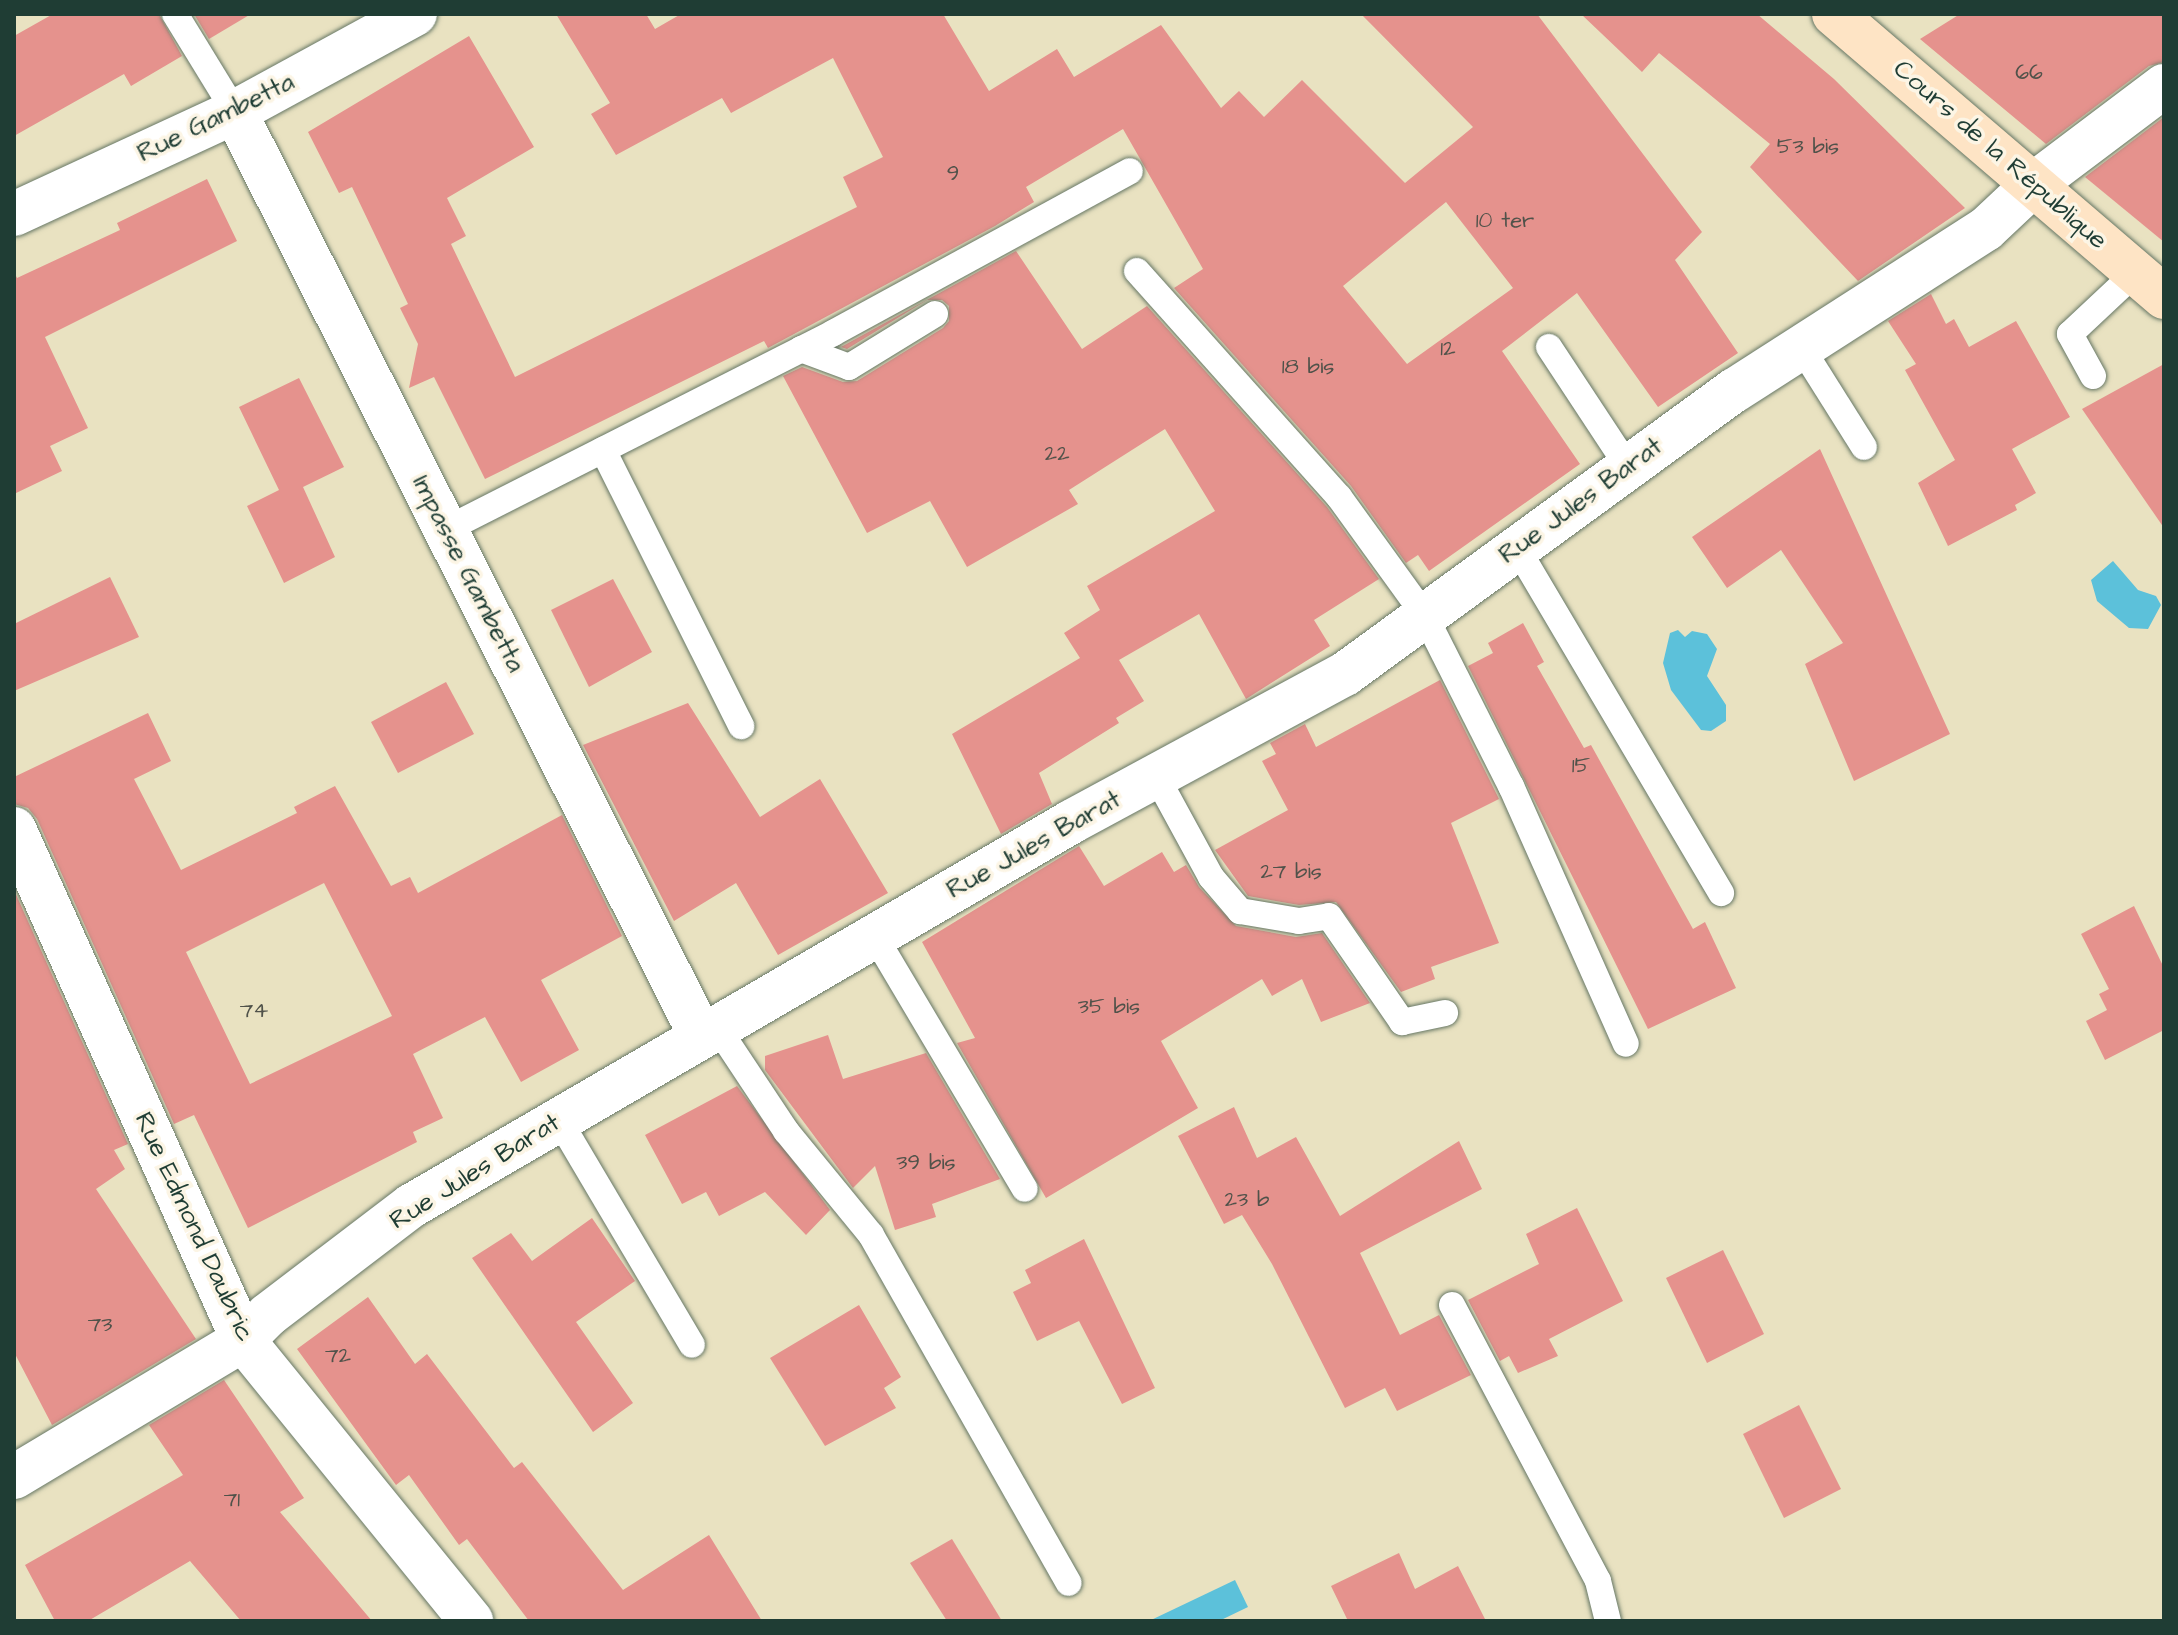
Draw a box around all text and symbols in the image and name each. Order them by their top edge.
street label: Cours de la République [1887,54,2113,256]
house number: 66 [2015,60,2043,86]
street label: Rue Gambetta [132,67,300,169]
house number: 53 bis [1777,134,1839,160]
house number: 9 [947,161,959,187]
house number: 10 ter [1476,208,1534,234]
house number: 12 [1440,336,1456,362]
house number: 18 bis [1282,354,1334,380]
street label: Rue Jules Barat [1493,431,1669,571]
house number: 22 [1044,441,1070,467]
street label: Impasse Gambetta [405,470,531,678]
house number: 15 [1572,753,1590,779]
street label: Rue Jules Barat [941,784,1127,906]
house number: 27 bis [1260,859,1322,885]
house number: 35 bis [1078,994,1140,1020]
house number: 74 [240,998,268,1024]
street label: Rue Jules Barat [384,1107,566,1237]
street label: Rue Edmond Daubric [127,1108,261,1346]
house number: 39 bis [896,1150,956,1176]
house number: 23 b [1225,1187,1269,1213]
house number: 73 [88,1312,112,1338]
house number: 72 [325,1343,351,1369]
house number: 71 [224,1487,240,1513]

